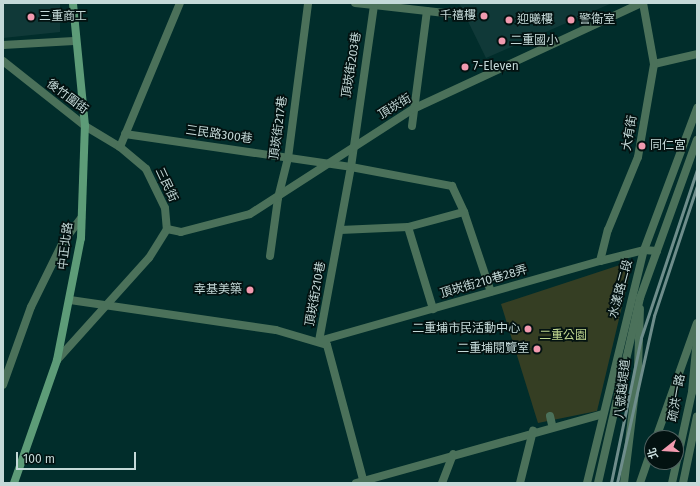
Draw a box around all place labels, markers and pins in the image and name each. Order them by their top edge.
place label: 千禧樓 [440,9,476,23]
place label: 三重商工 [39,10,87,24]
marker: 千禧樓 [479,11,489,21]
marker: 三重商工 [26,12,36,22]
place label: 迎曦樓 [517,13,553,27]
place label: 警衛室 [579,13,615,27]
marker: 迎曦樓 [504,15,514,25]
marker: 警衛室 [566,15,576,25]
place label: 二重國小 [510,34,558,48]
marker: 二重國小 [497,36,507,46]
place label: 7-Eleven [473,60,519,74]
marker: 7-Eleven [460,62,470,72]
place label: 同仁宮 [650,139,686,153]
marker: 同仁宮 [637,141,647,151]
place label: 幸基美築 [194,283,242,297]
marker: 幸基美築 [245,285,255,295]
place label: 二重埔市民活動中心 [412,322,520,336]
marker: 二重埔市民活動中心 [523,324,533,334]
place label: 二重埔閱覽室 [457,342,529,356]
marker: 二重埔閱覽室 [532,344,542,354]

